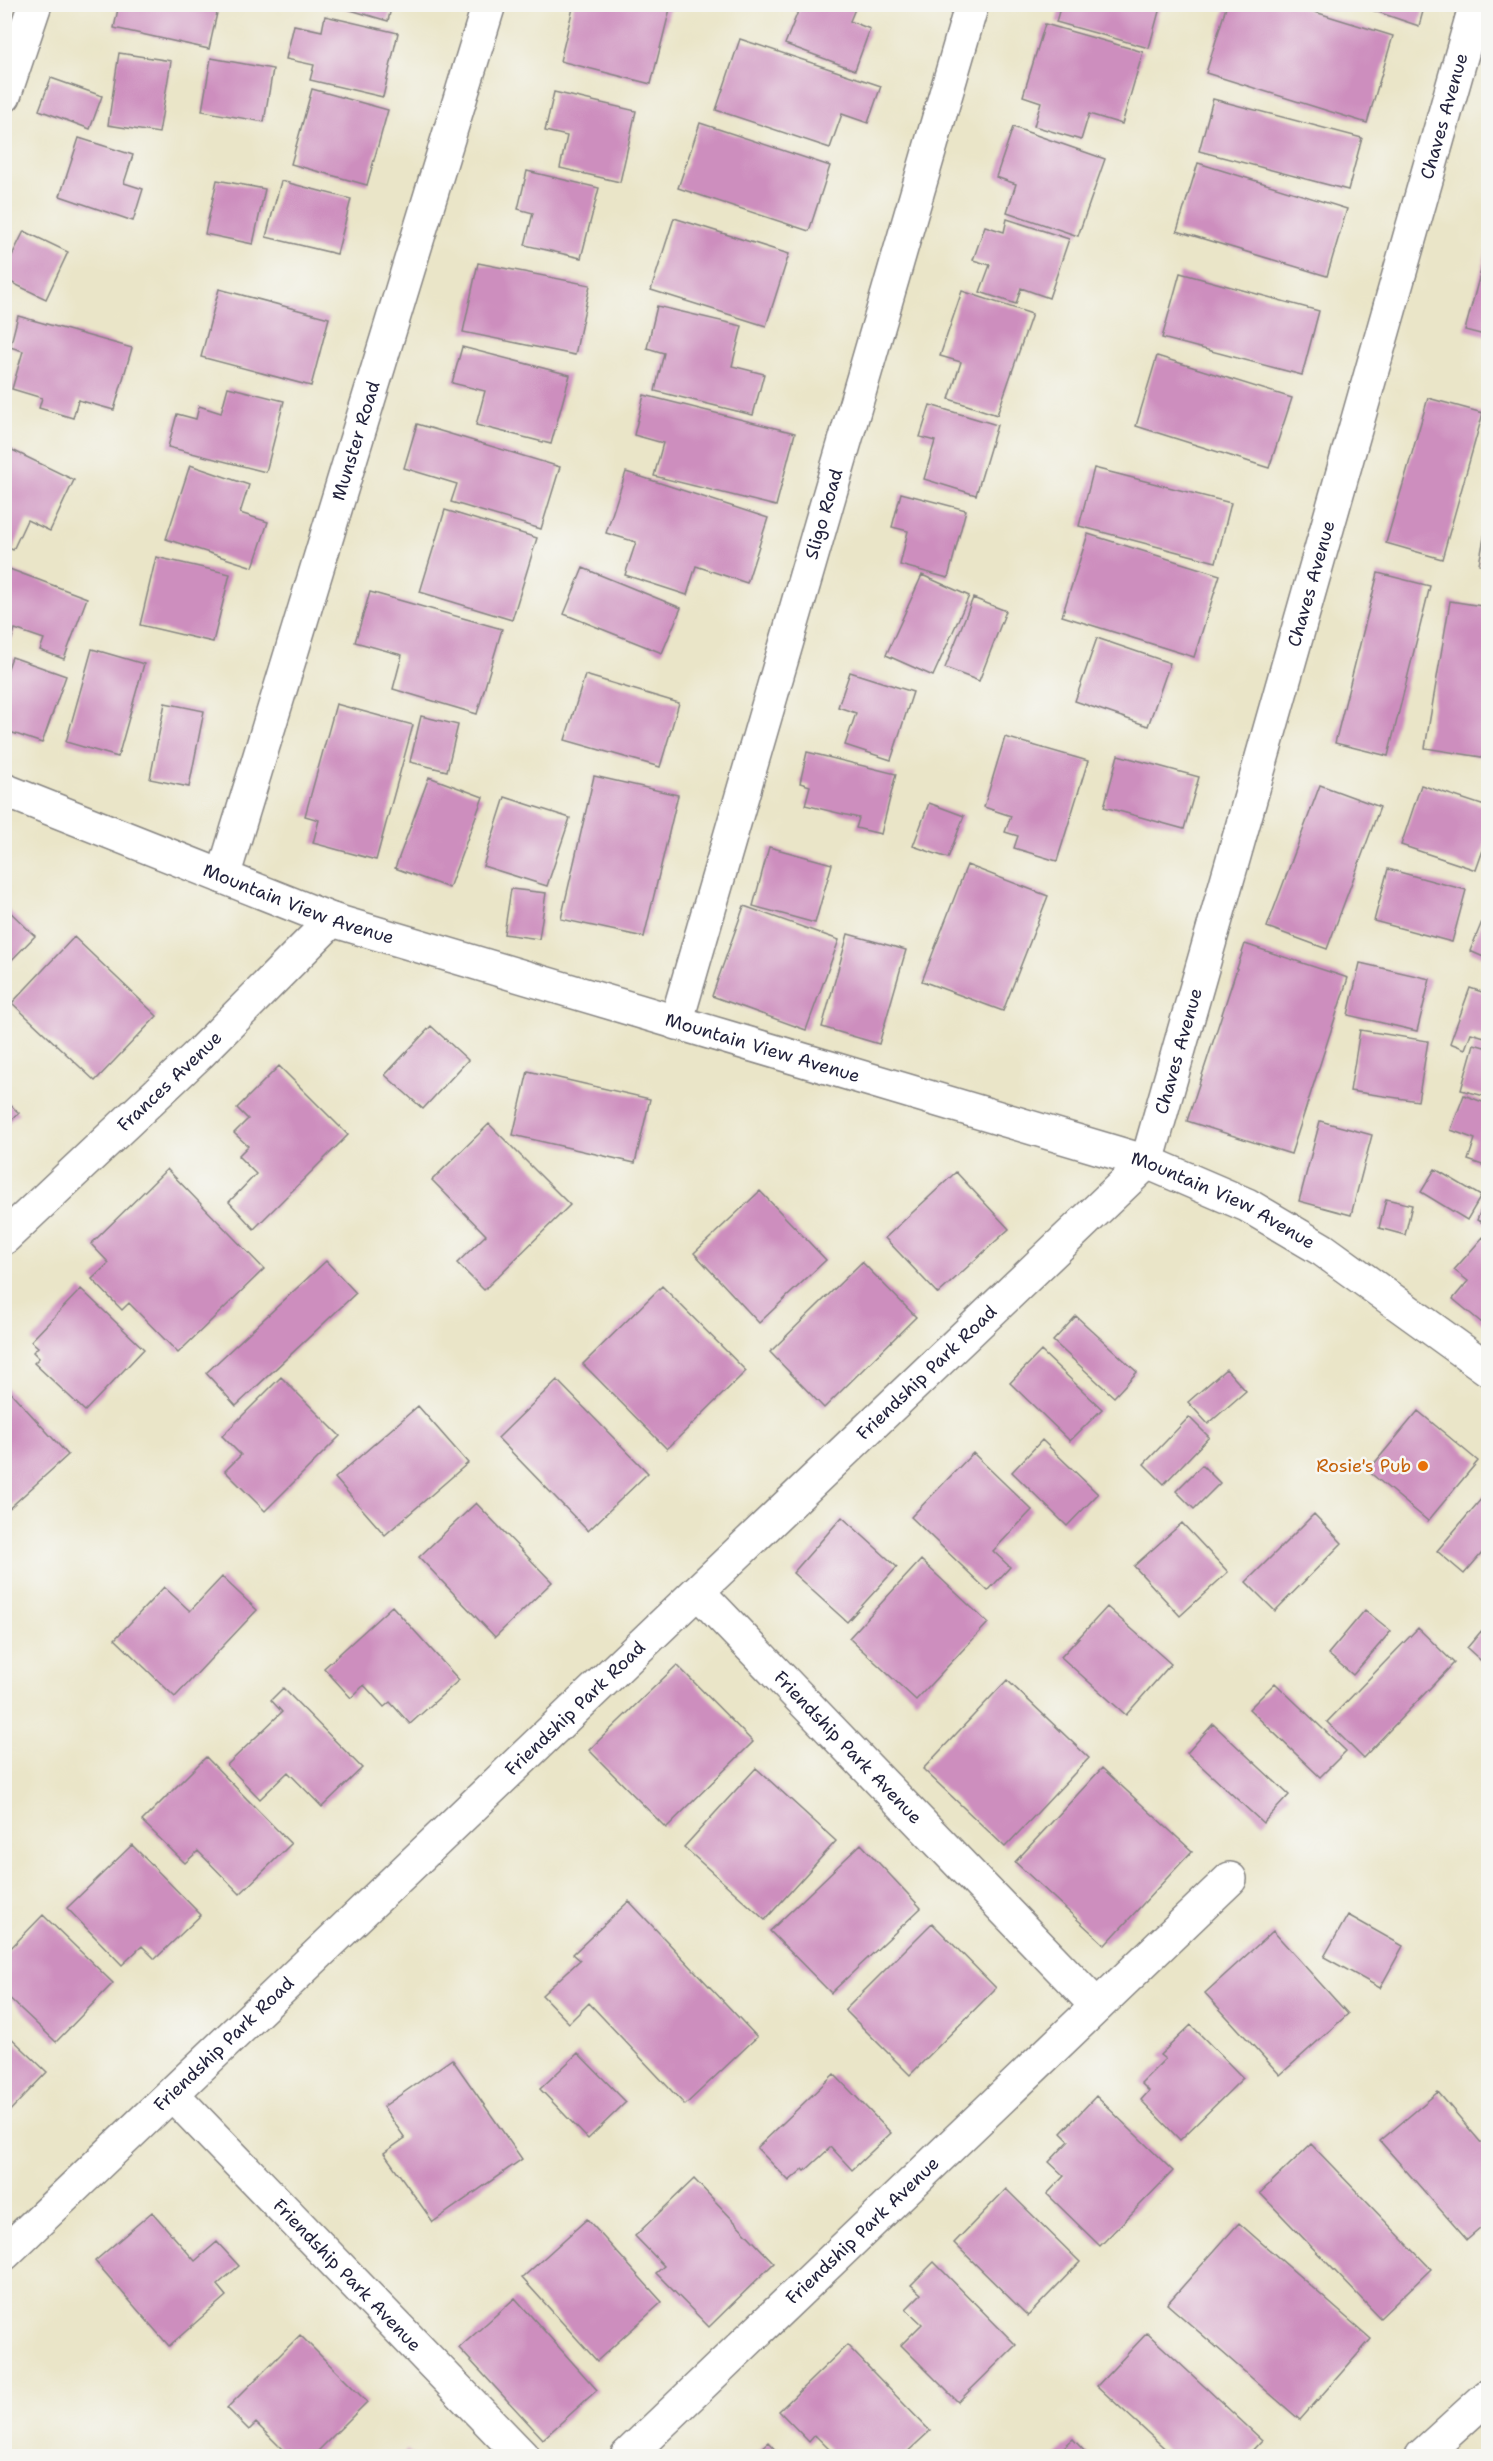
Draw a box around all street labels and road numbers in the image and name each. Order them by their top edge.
street label: Chaves Avenue [1415,50,1473,182]
street label: Munster Road [326,378,385,504]
street label: Sligo Road [799,466,848,562]
street label: Chaves Avenue [1282,518,1341,650]
street label: Mountain View Avenue [199,858,397,950]
street label: Chaves Avenue [1149,985,1208,1117]
street label: Mountain View Avenue [662,1008,863,1088]
street label: Frances Avenue [112,1026,227,1137]
street label: Mountain View Avenue [1128,1146,1320,1255]
street label: Friendship Park Road [851,1300,1002,1445]
street label: Friendship Park Road [500,1636,651,1781]
street label: Friendship Park Avenue [769,1666,927,1829]
street label: Friendship Park Road [149,1971,299,2117]
street label: Friendship Park Avenue [781,2152,944,2310]
street label: Friendship Park Avenue [268,2194,427,2357]

